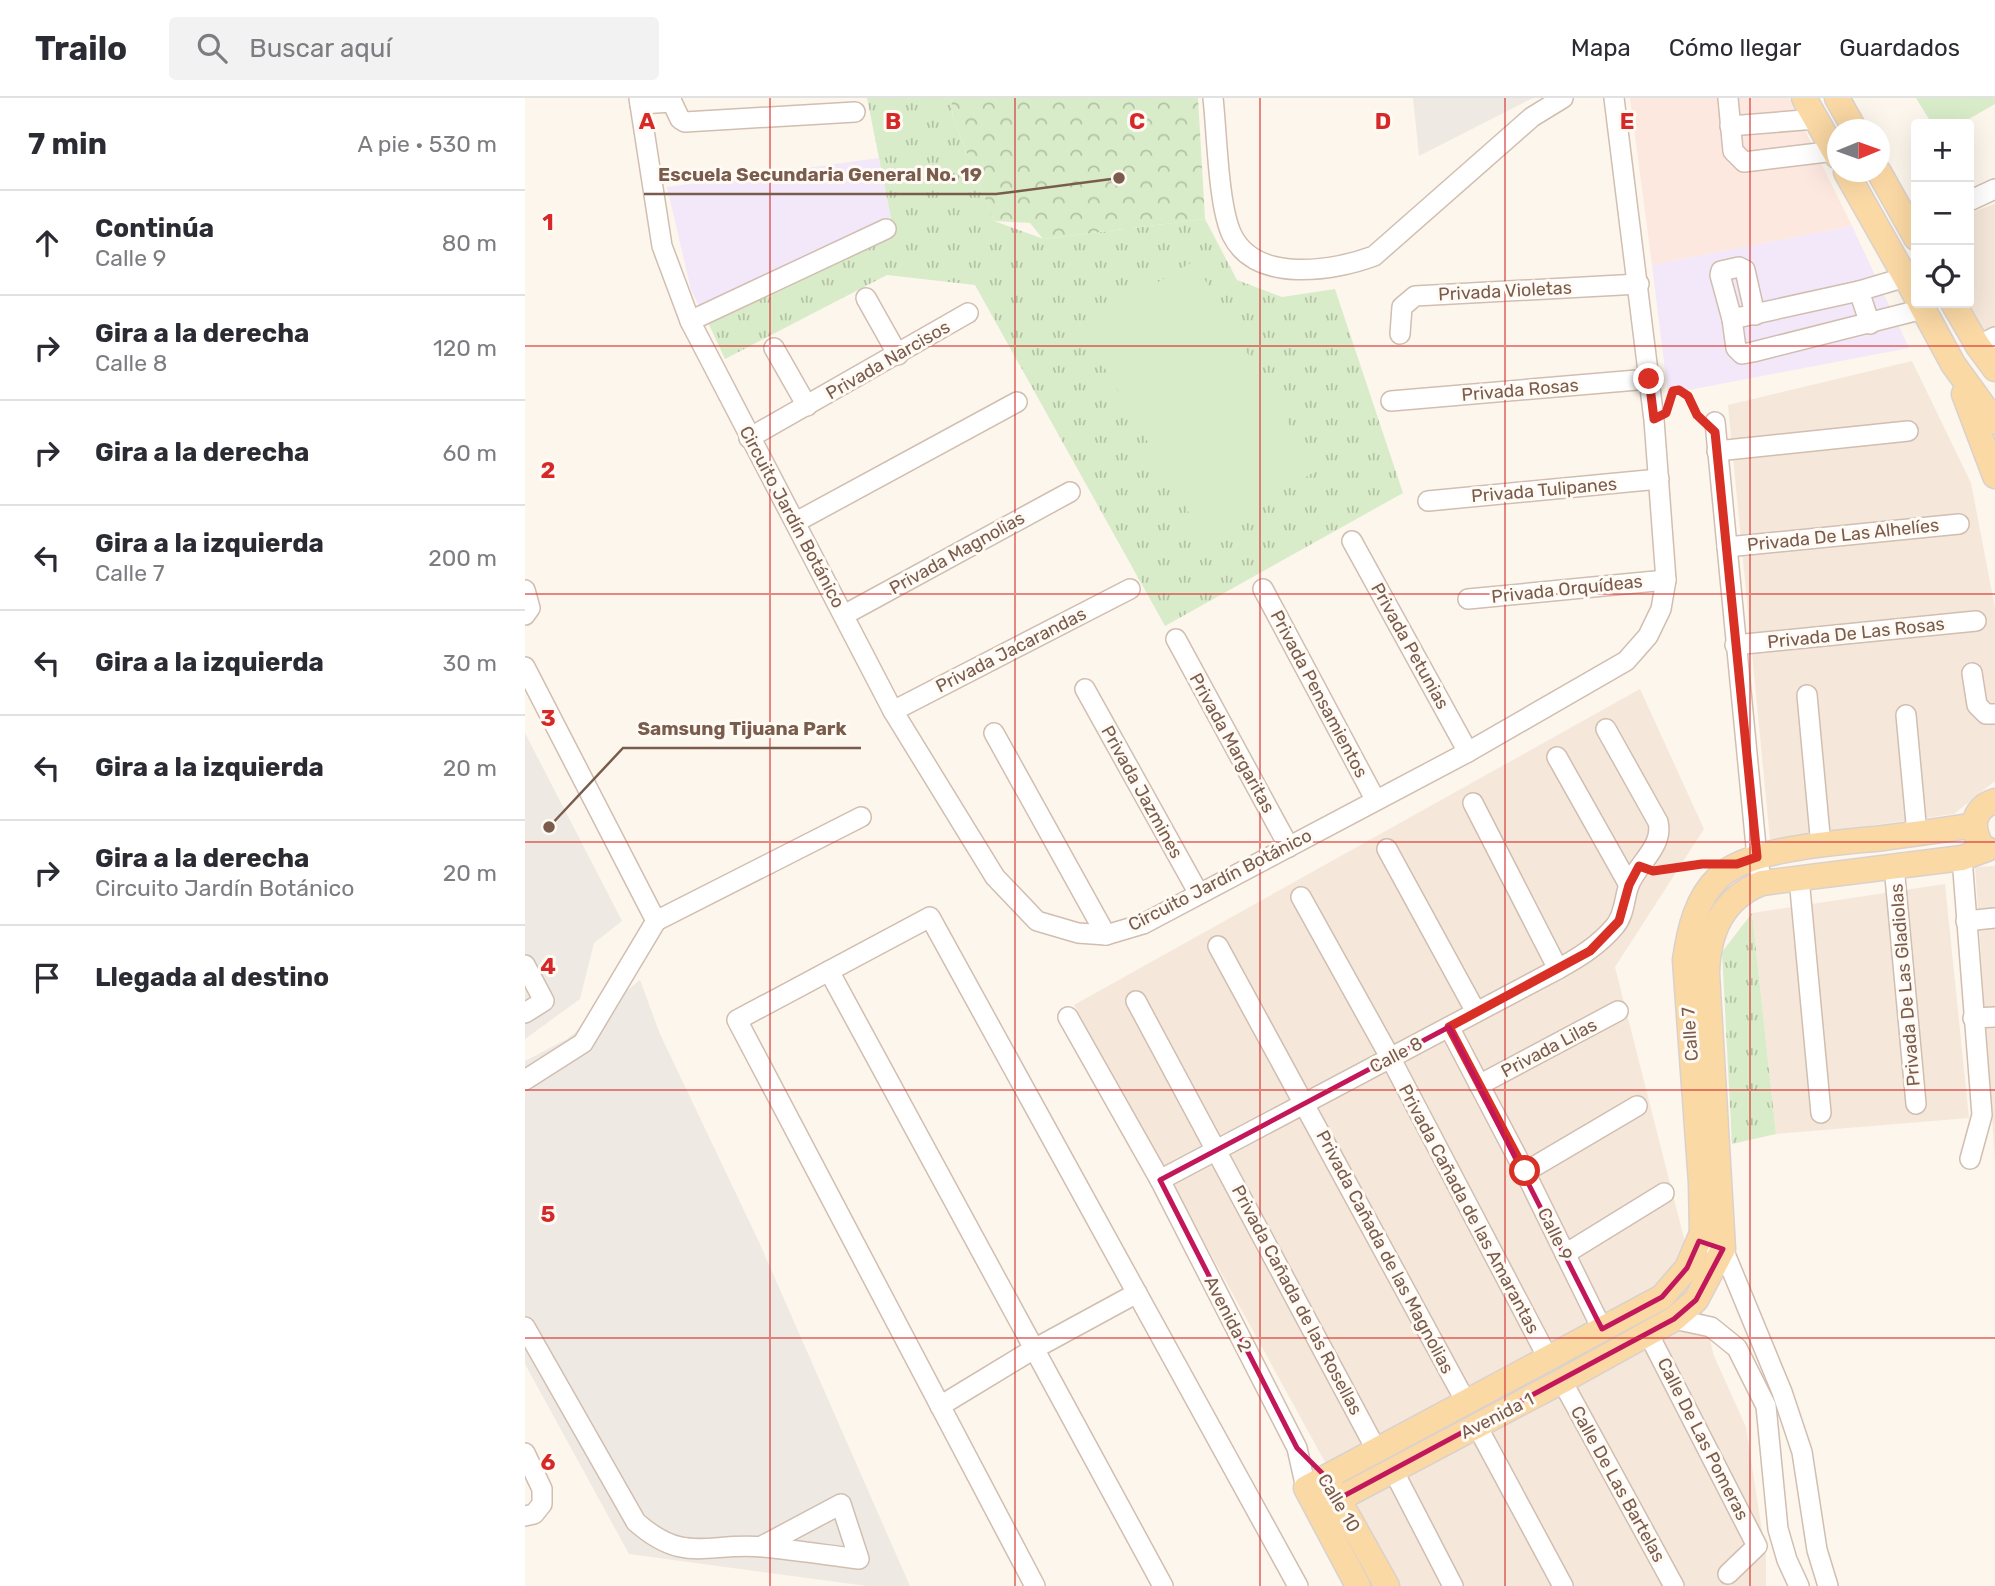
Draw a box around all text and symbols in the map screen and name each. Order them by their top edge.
search box [169,17,659,80]
text: Trailo [35,29,127,68]
icon: search [193,29,231,67]
text: Buscar aquí [249,33,392,64]
text: Mapa [1571,34,1631,62]
text: Cómo llegar [1669,34,1801,62]
text: Guardados [1839,34,1960,62]
text: A [639,107,656,135]
text: B [885,107,901,135]
text: C [1129,107,1145,135]
text: D [1375,107,1391,135]
text: E [1620,107,1634,135]
north arrow [1827,119,1890,182]
map controls [1911,119,1974,308]
button: + [1911,119,1974,182]
text: 7 min [28,126,107,162]
text: A pie · 530 m [357,130,497,158]
callout: Escuela Secundaria General No. 19 [644,154,996,194]
text: Escuela Secundaria General No. 19 [658,163,982,186]
button: − [1911,182,1974,245]
text: 1 [542,208,554,236]
text: Continúa [95,213,214,244]
icon: ahead [28,224,66,262]
text: 80 m [442,229,497,257]
text: Calle 9 [95,244,166,272]
button: locate [1911,245,1974,308]
street label: Privada Violetas [1438,277,1572,305]
street label: Privada Narcisos [822,316,954,404]
text: Gira a la derecha [95,318,309,349]
icon: right [28,329,66,367]
text: 120 m [433,334,497,362]
text: Calle 8 [95,349,167,377]
route end [1633,363,1664,394]
street label: Privada Rosas [1460,374,1580,406]
street label: Circuito Jardín Botánico [735,422,849,612]
icon: right [28,434,66,472]
text: Gira a la derecha [95,437,309,468]
text: 60 m [442,439,497,467]
text: 2 [541,456,555,484]
street label: Privada Tulipanes [1470,473,1618,507]
street label: Privada Magnolias [885,507,1029,599]
street label: Privada De Las Alhelíes [1746,514,1940,556]
text: Gira a la izquierda [95,528,324,559]
icon: left [28,539,66,577]
text: 200 m [428,544,497,572]
text: Calle 7 [95,559,165,587]
street label: Privada Orquídeas [1490,570,1644,608]
street label: Privada Petunias [1366,579,1454,713]
street label: Privada Jacarandas [932,603,1090,697]
street label: Privada Pensamientos [1265,606,1373,782]
street label: Privada De Las Rosas [1766,613,1946,653]
icon: left [28,644,66,682]
text: Gira a la izquierda [95,647,324,678]
text: 30 m [442,649,497,677]
street label: Privada Margaritas [1184,669,1280,817]
text: 3 [540,704,556,732]
callout: Samsung Tijuana Park [623,708,861,748]
text: Samsung Tijuana Park [637,717,847,740]
street label: Privada Jazmines [1096,722,1188,862]
icon: left [28,749,66,787]
text: Gira a la izquierda [95,752,324,783]
text: 20 m [443,754,497,782]
street label: Circuito Jardín Botánico [1125,824,1315,936]
text: Gira a la derecha [95,843,309,874]
icon: right [28,854,66,892]
text: 20 m [443,859,497,887]
text: Circuito Jardín Botánico [95,874,354,902]
street label: Privada De Las Gladiolas [1885,883,1925,1087]
text: 4 [540,952,556,980]
icon: arrive [28,959,66,997]
text: Llegada al destino [95,962,329,993]
street label: Calle 7 [1677,1006,1703,1062]
street label: Privada Lilas [1497,1014,1601,1082]
street label: Calle 8 [1366,1032,1426,1078]
street label: Privada Cañada de las Amarantas [1394,1081,1544,1337]
street label: Privada Cañada de las Magnolias [1311,1127,1459,1377]
route start [1509,1155,1540,1186]
street label: Privada Cañada de las Rosellas [1227,1181,1367,1419]
text: 5 [541,1200,556,1228]
street label: Calle 9 [1533,1204,1577,1264]
street label: Avenida 2 [1200,1272,1256,1356]
street label: Calle De Las Pomeras [1652,1354,1754,1524]
street label: Avenida 1 [1457,1388,1537,1444]
street label: Calle De Las Bartelas [1566,1402,1670,1566]
text: 6 [541,1448,556,1476]
street label: Calle 10 [1313,1470,1365,1536]

